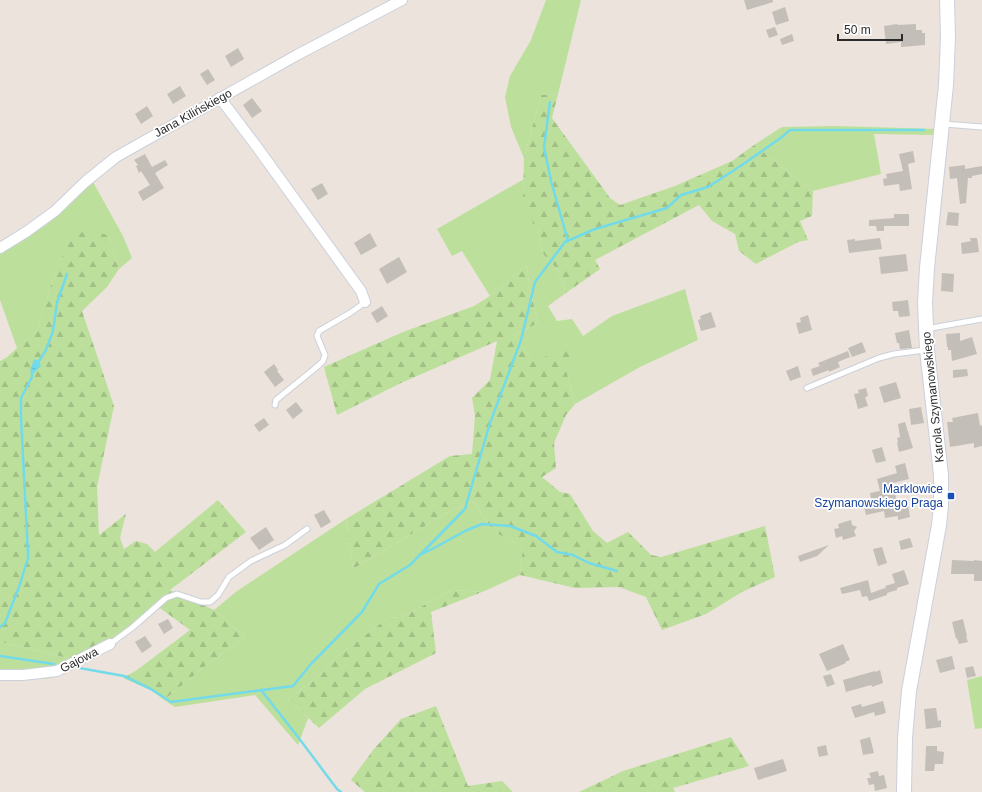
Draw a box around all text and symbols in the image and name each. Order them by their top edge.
scale bar [838,16,902,42]
text: 50 m [844,23,871,37]
street label: Jana Kilińskiego [152,86,235,140]
street label: Karola Szymanowskiego [919,331,947,463]
place label: Marklowice Szymanowskiego Praga [814,482,943,510]
marker: Marklowice Szymanowskiego Praga [946,491,956,501]
street label: Gajowa [58,644,101,675]

